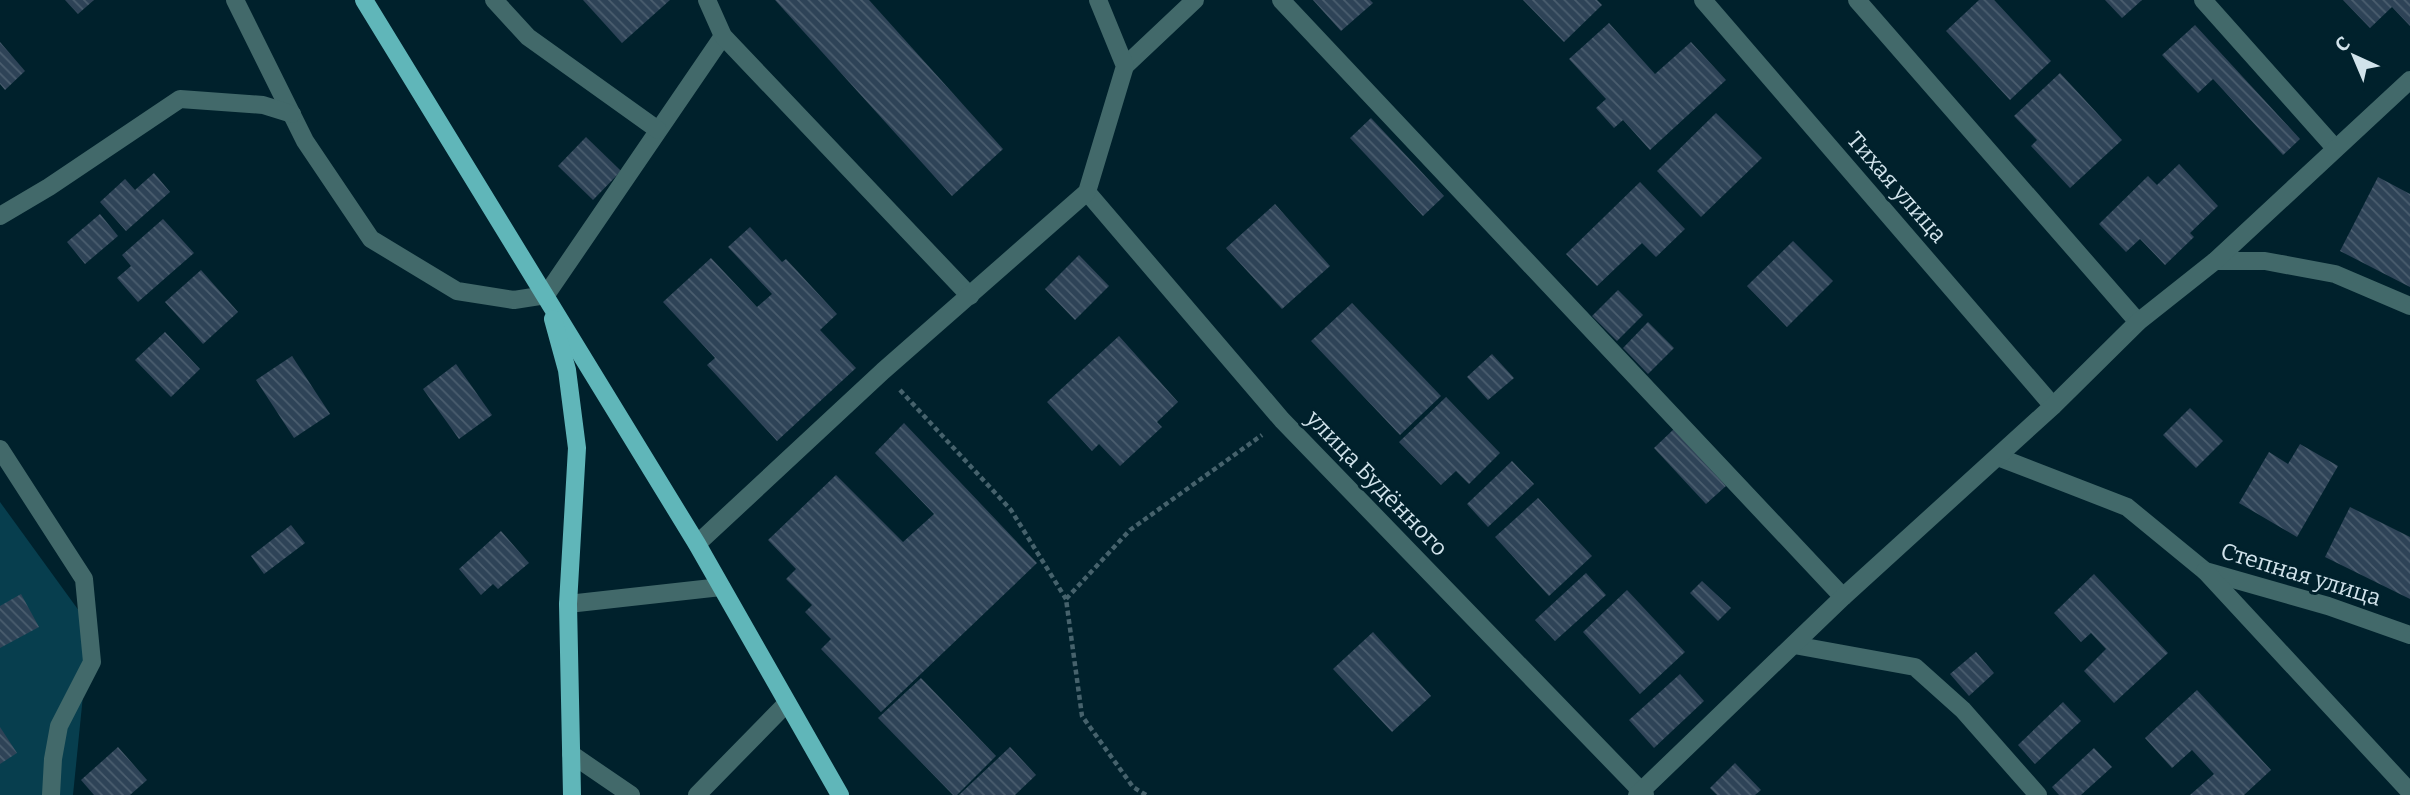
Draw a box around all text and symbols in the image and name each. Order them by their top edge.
north arrow [2319,21,2389,91]
text: С [2330,32,2355,57]
street label: Тихая улица [1841,126,1953,249]
street label: улица Будённого [1300,404,1454,562]
street label: Степная улица [2218,536,2385,612]

